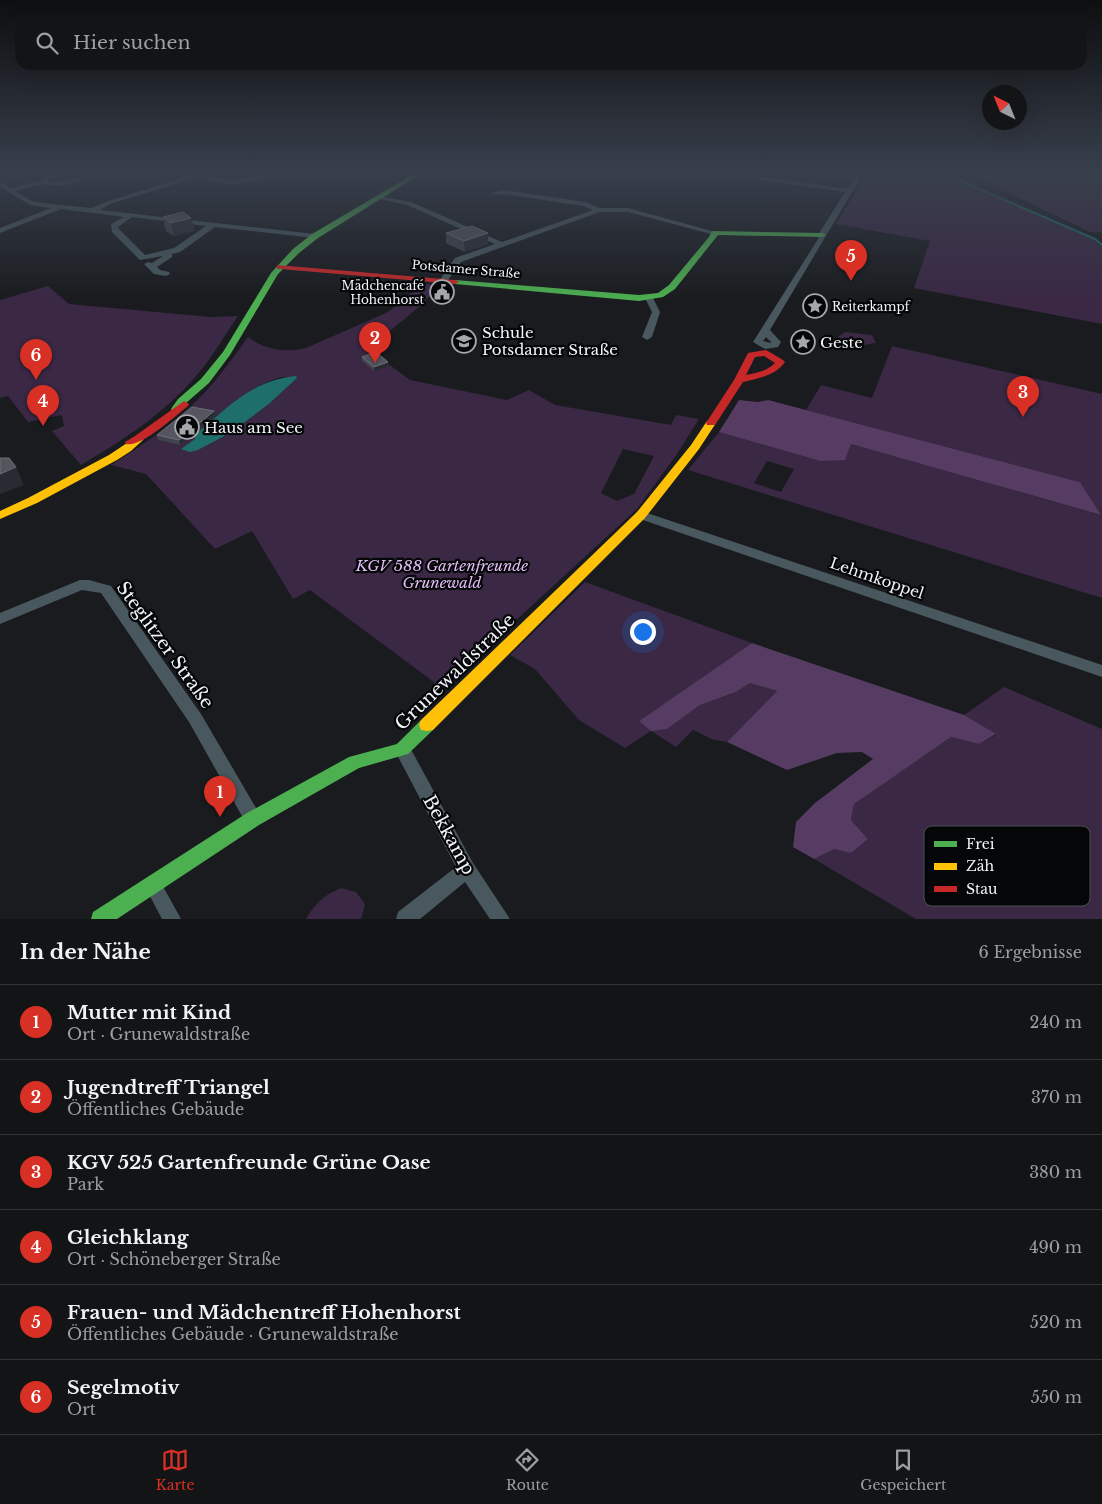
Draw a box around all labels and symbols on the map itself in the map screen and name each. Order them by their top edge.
north arrow [982,85,1027,130]
pin: 5 [835,240,867,281]
street label: Potsdamer Straße [411,257,521,281]
place label: Mädchencafé Hohenhorst [342,278,424,307]
public building icon: Mädchencafé Hohenhorst [429,279,455,305]
place icon: Reiterkampf [802,293,828,319]
place label: Reiterkampf [832,299,912,314]
pin: 2 [359,322,391,363]
place label: Schule Potsdamer Straße [482,323,618,359]
school or university icon: Schule Potsdamer Straße [451,328,477,354]
place icon: Geste [790,329,816,355]
place label: Geste [820,333,863,352]
pin: 6 [20,339,52,380]
pin: 3 [1007,376,1039,417]
pin: 4 [27,385,59,426]
public building icon: Haus am See [174,414,200,440]
place label: Haus am See [204,418,303,437]
street label: Lehmkoppel [827,553,927,603]
park label: KGV 588 Gartenfreunde Grunewald [355,556,528,592]
street label: Steglitzer Straße [112,577,218,713]
street label: Grunewaldstraße [391,609,519,735]
your location [630,619,656,645]
pin: 1 [204,776,236,817]
street label: Bekkamp [418,791,480,879]
legend [924,826,1090,906]
text: Frei [966,835,995,853]
text: Zäh [966,857,995,875]
text: Stau [966,880,998,898]

